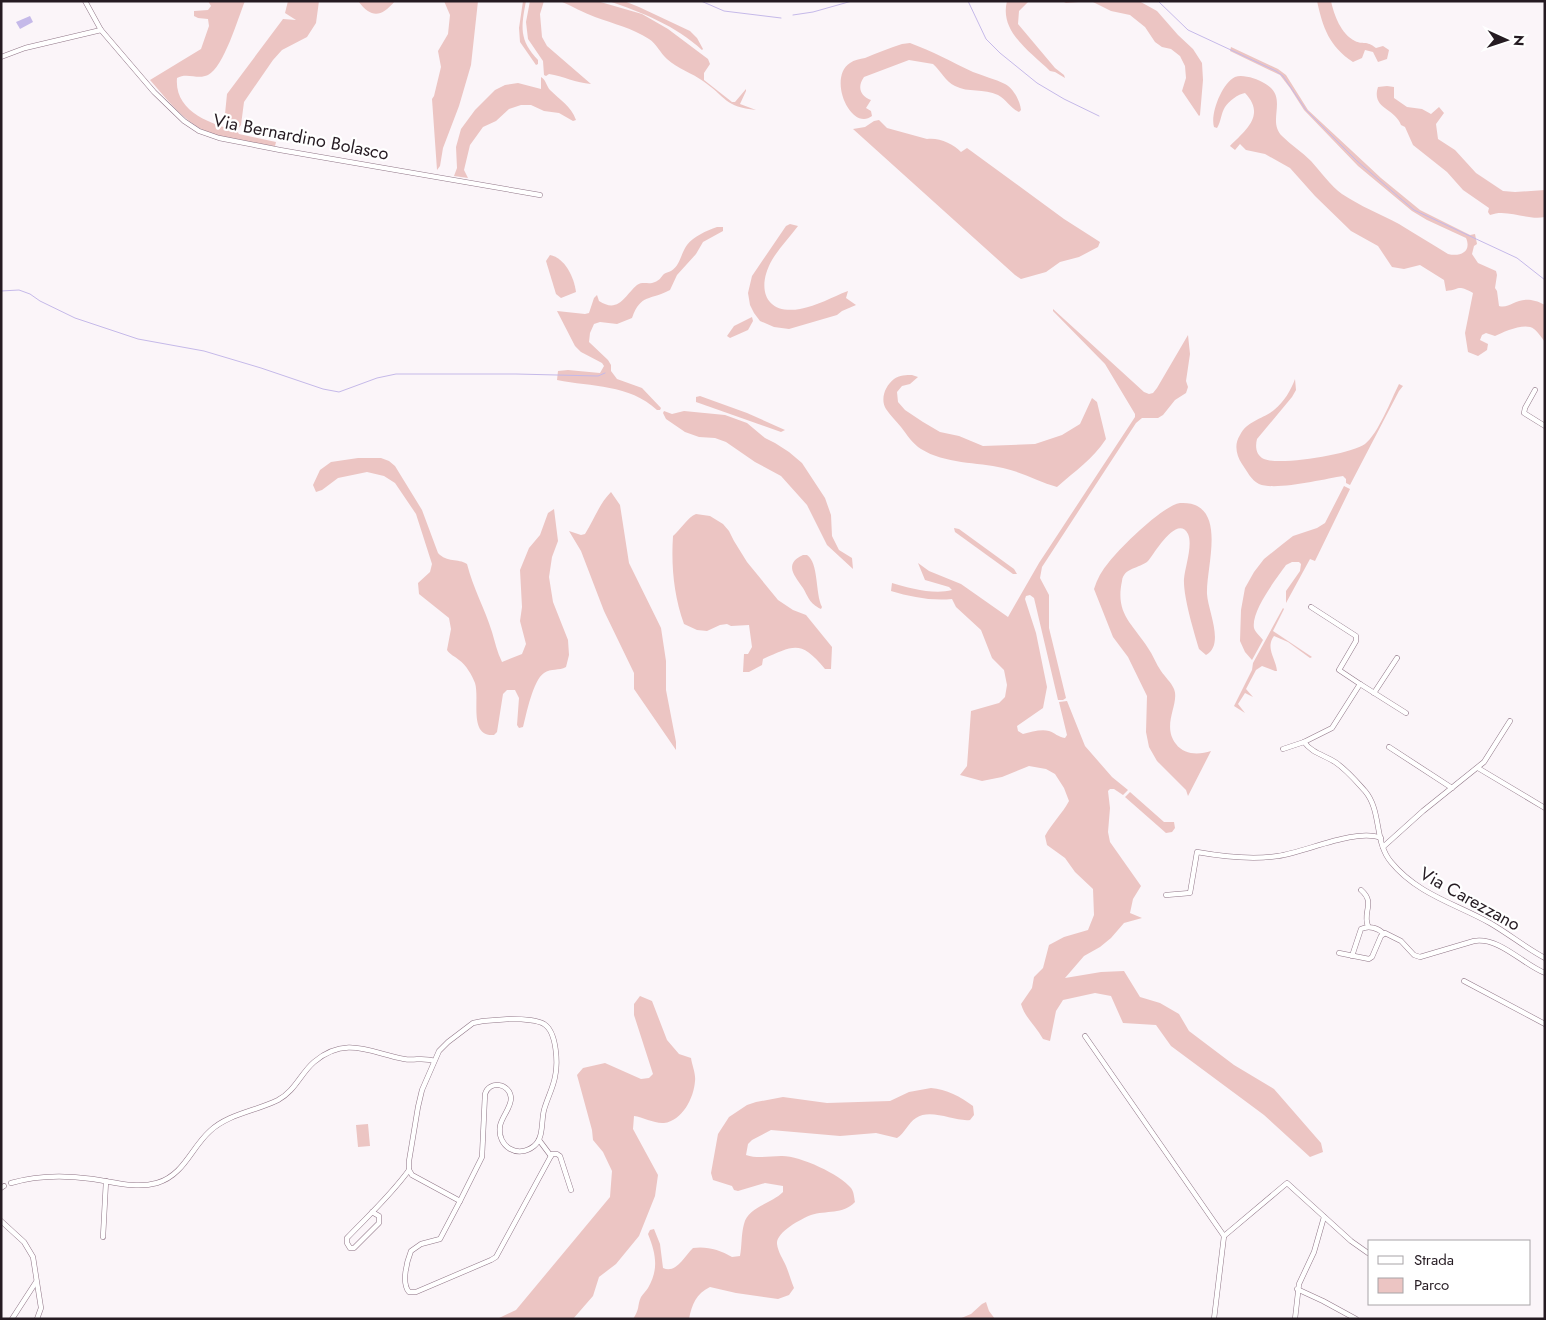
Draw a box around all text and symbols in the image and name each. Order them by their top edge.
north arrow [1481,15,1531,65]
text: N [1509,35,1529,47]
street label: Via Bernardino Bolasco [211,107,391,167]
street label: Via Carezzano [1415,861,1525,937]
legend [1368,1240,1531,1305]
text: Strada [1414,1249,1454,1271]
text: Parco [1414,1274,1449,1296]

